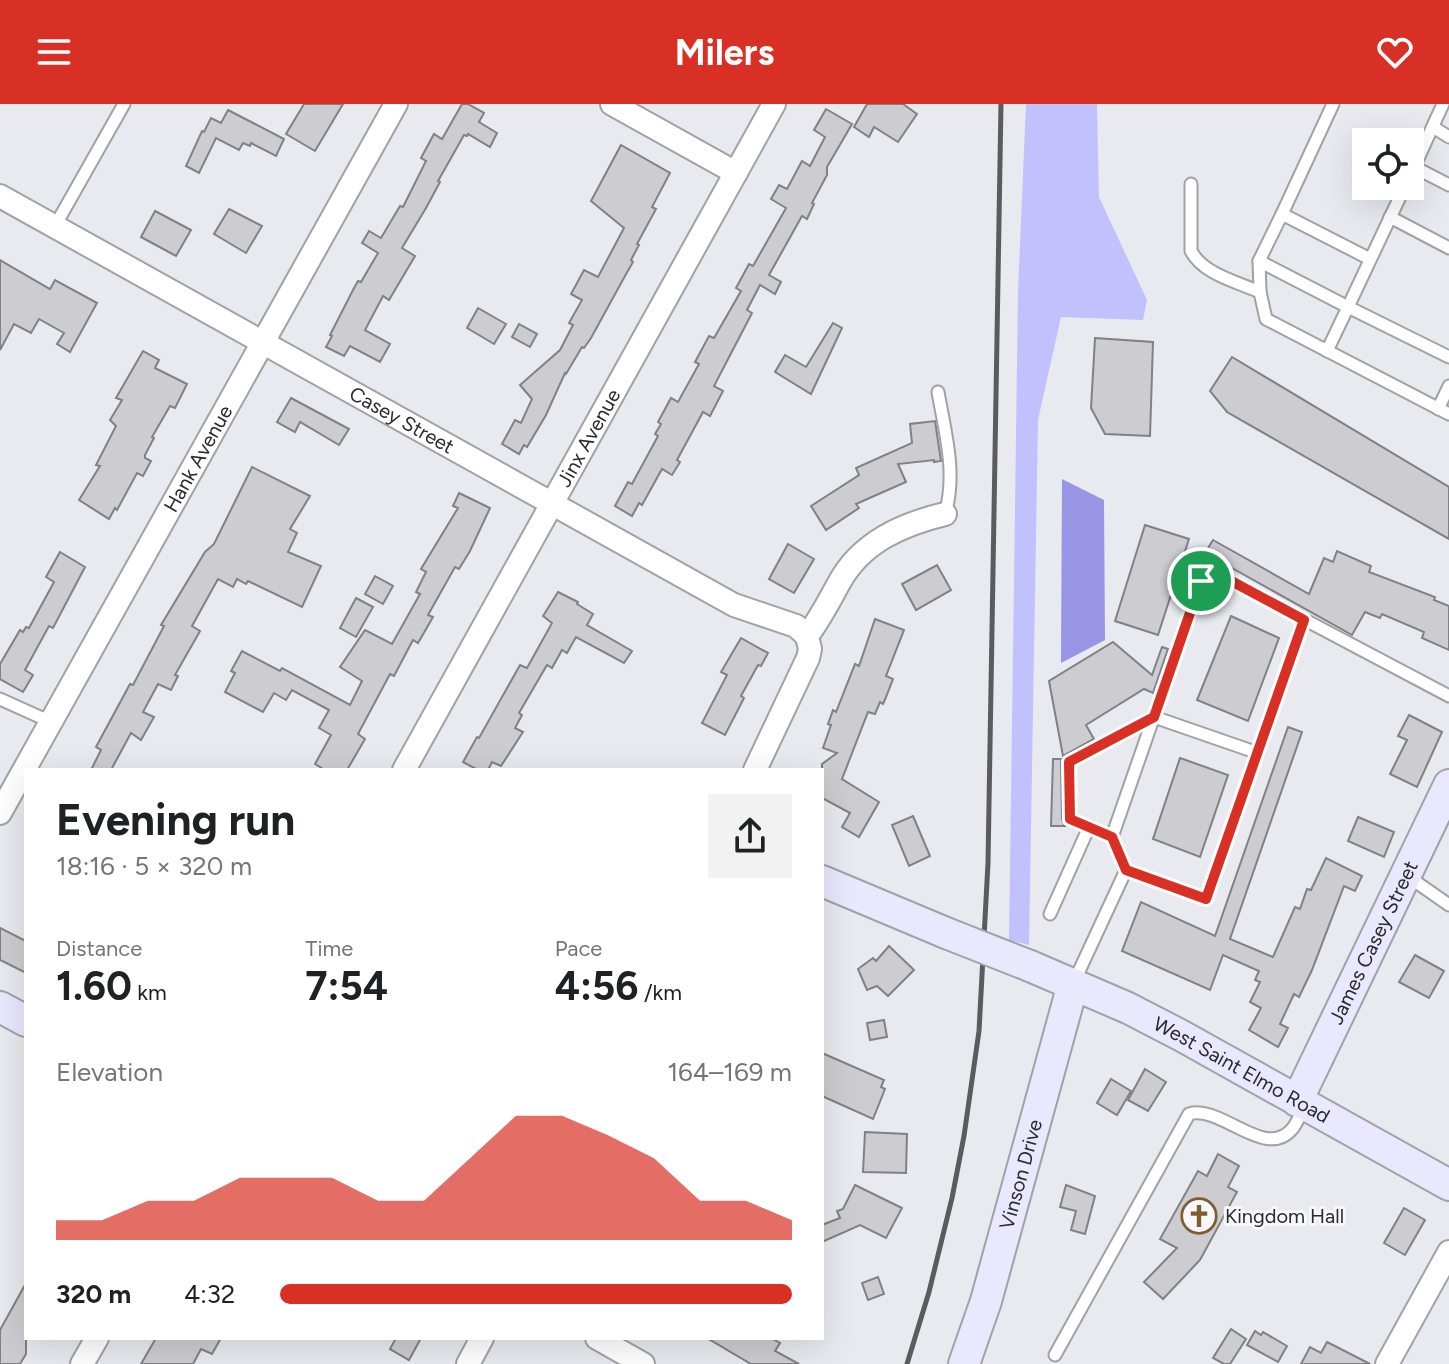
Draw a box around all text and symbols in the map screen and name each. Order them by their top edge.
icon: menu [32,30,76,74]
icon: heart [1373,30,1417,74]
text: Milers [675,31,774,74]
map controls [1352,128,1424,200]
button: locate [1352,128,1424,200]
street label: Casey Street [345,381,458,459]
street label: Jinx Avenue [552,385,625,491]
street label: Hank Avenue [159,401,237,516]
pin [1167,547,1235,615]
icon: arrive [1179,559,1223,603]
text: Evening run [56,793,295,846]
button: share [708,794,792,878]
text: 18:16 · 5 × 320 m [56,850,252,882]
street label: James Casey Street [1324,857,1423,1028]
text: Distance [56,935,142,962]
text: Time [305,935,353,962]
text: Pace [555,935,602,962]
text: 1.60 [56,962,132,1010]
text: 7:54 [305,962,388,1010]
text: 4:56 [555,962,638,1010]
text: km [132,979,167,1006]
text: /km [638,979,682,1006]
street label: West Saint Elmo Road [1149,1011,1334,1128]
text: Elevation [56,1056,163,1088]
text: 164–169 m [667,1056,792,1088]
street label: Vinson Drive [994,1117,1047,1232]
church icon: Kingdom Hall [1180,1197,1218,1235]
place label: Kingdom Hall [1225,1204,1344,1228]
text: 320 m [56,1278,131,1310]
text: 4:32 [184,1278,235,1310]

